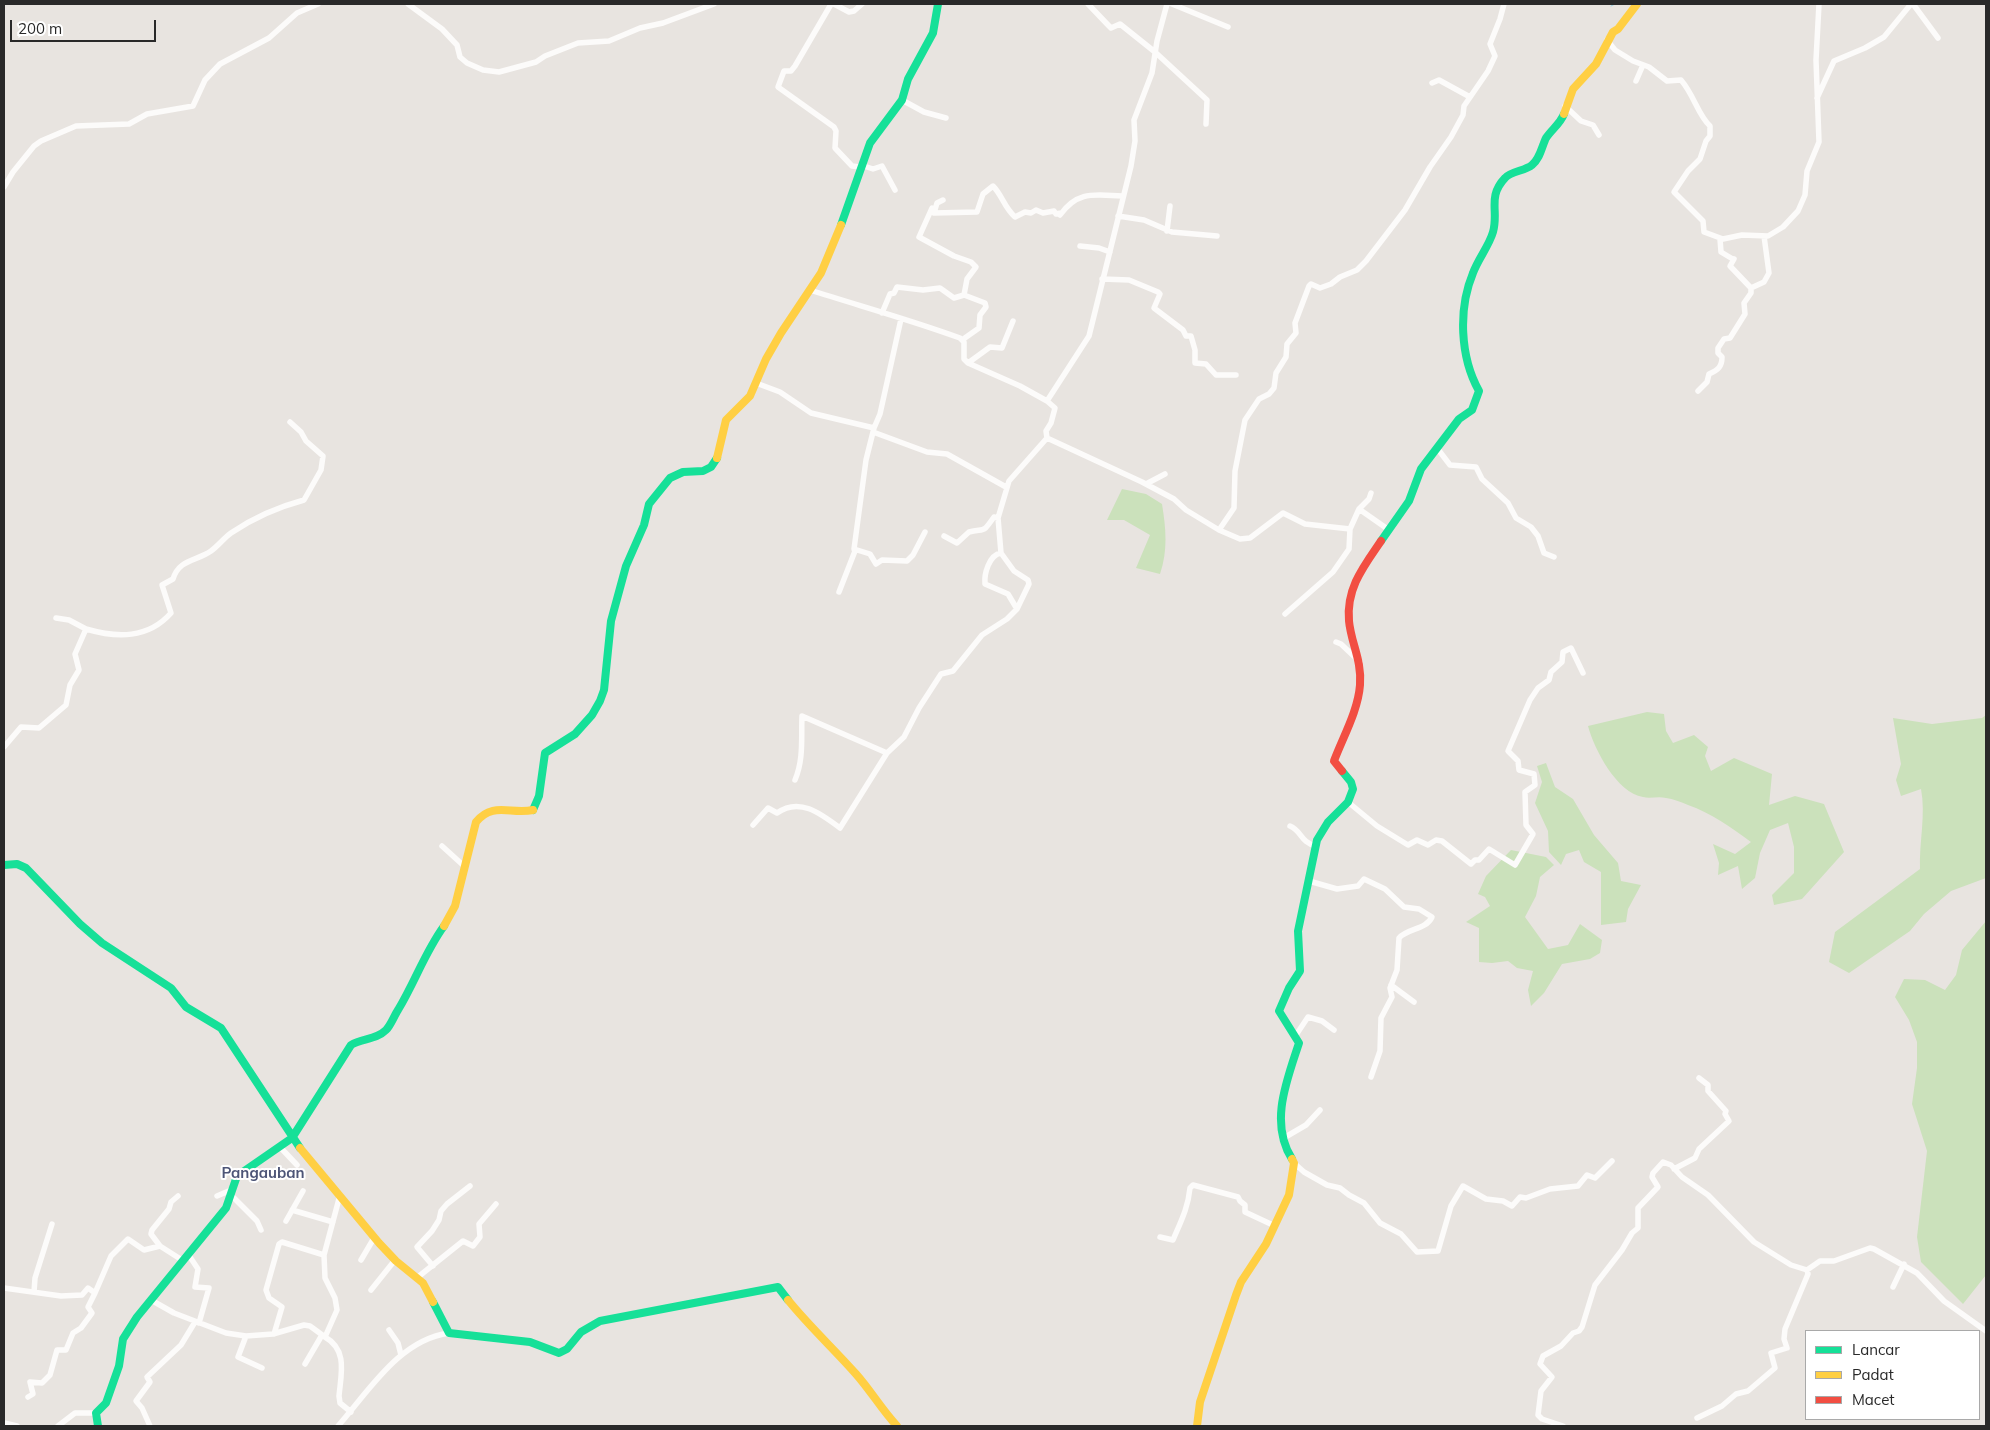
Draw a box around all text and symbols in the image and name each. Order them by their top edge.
scale bar [12,10,159,42]
text: 200 m [18,19,62,38]
district label: Pangauban [221,1164,305,1182]
legend [1805,1330,1980,1420]
text: Lancar [1852,1340,1900,1359]
text: Padat [1852,1365,1894,1384]
text: Macet [1852,1390,1895,1409]

